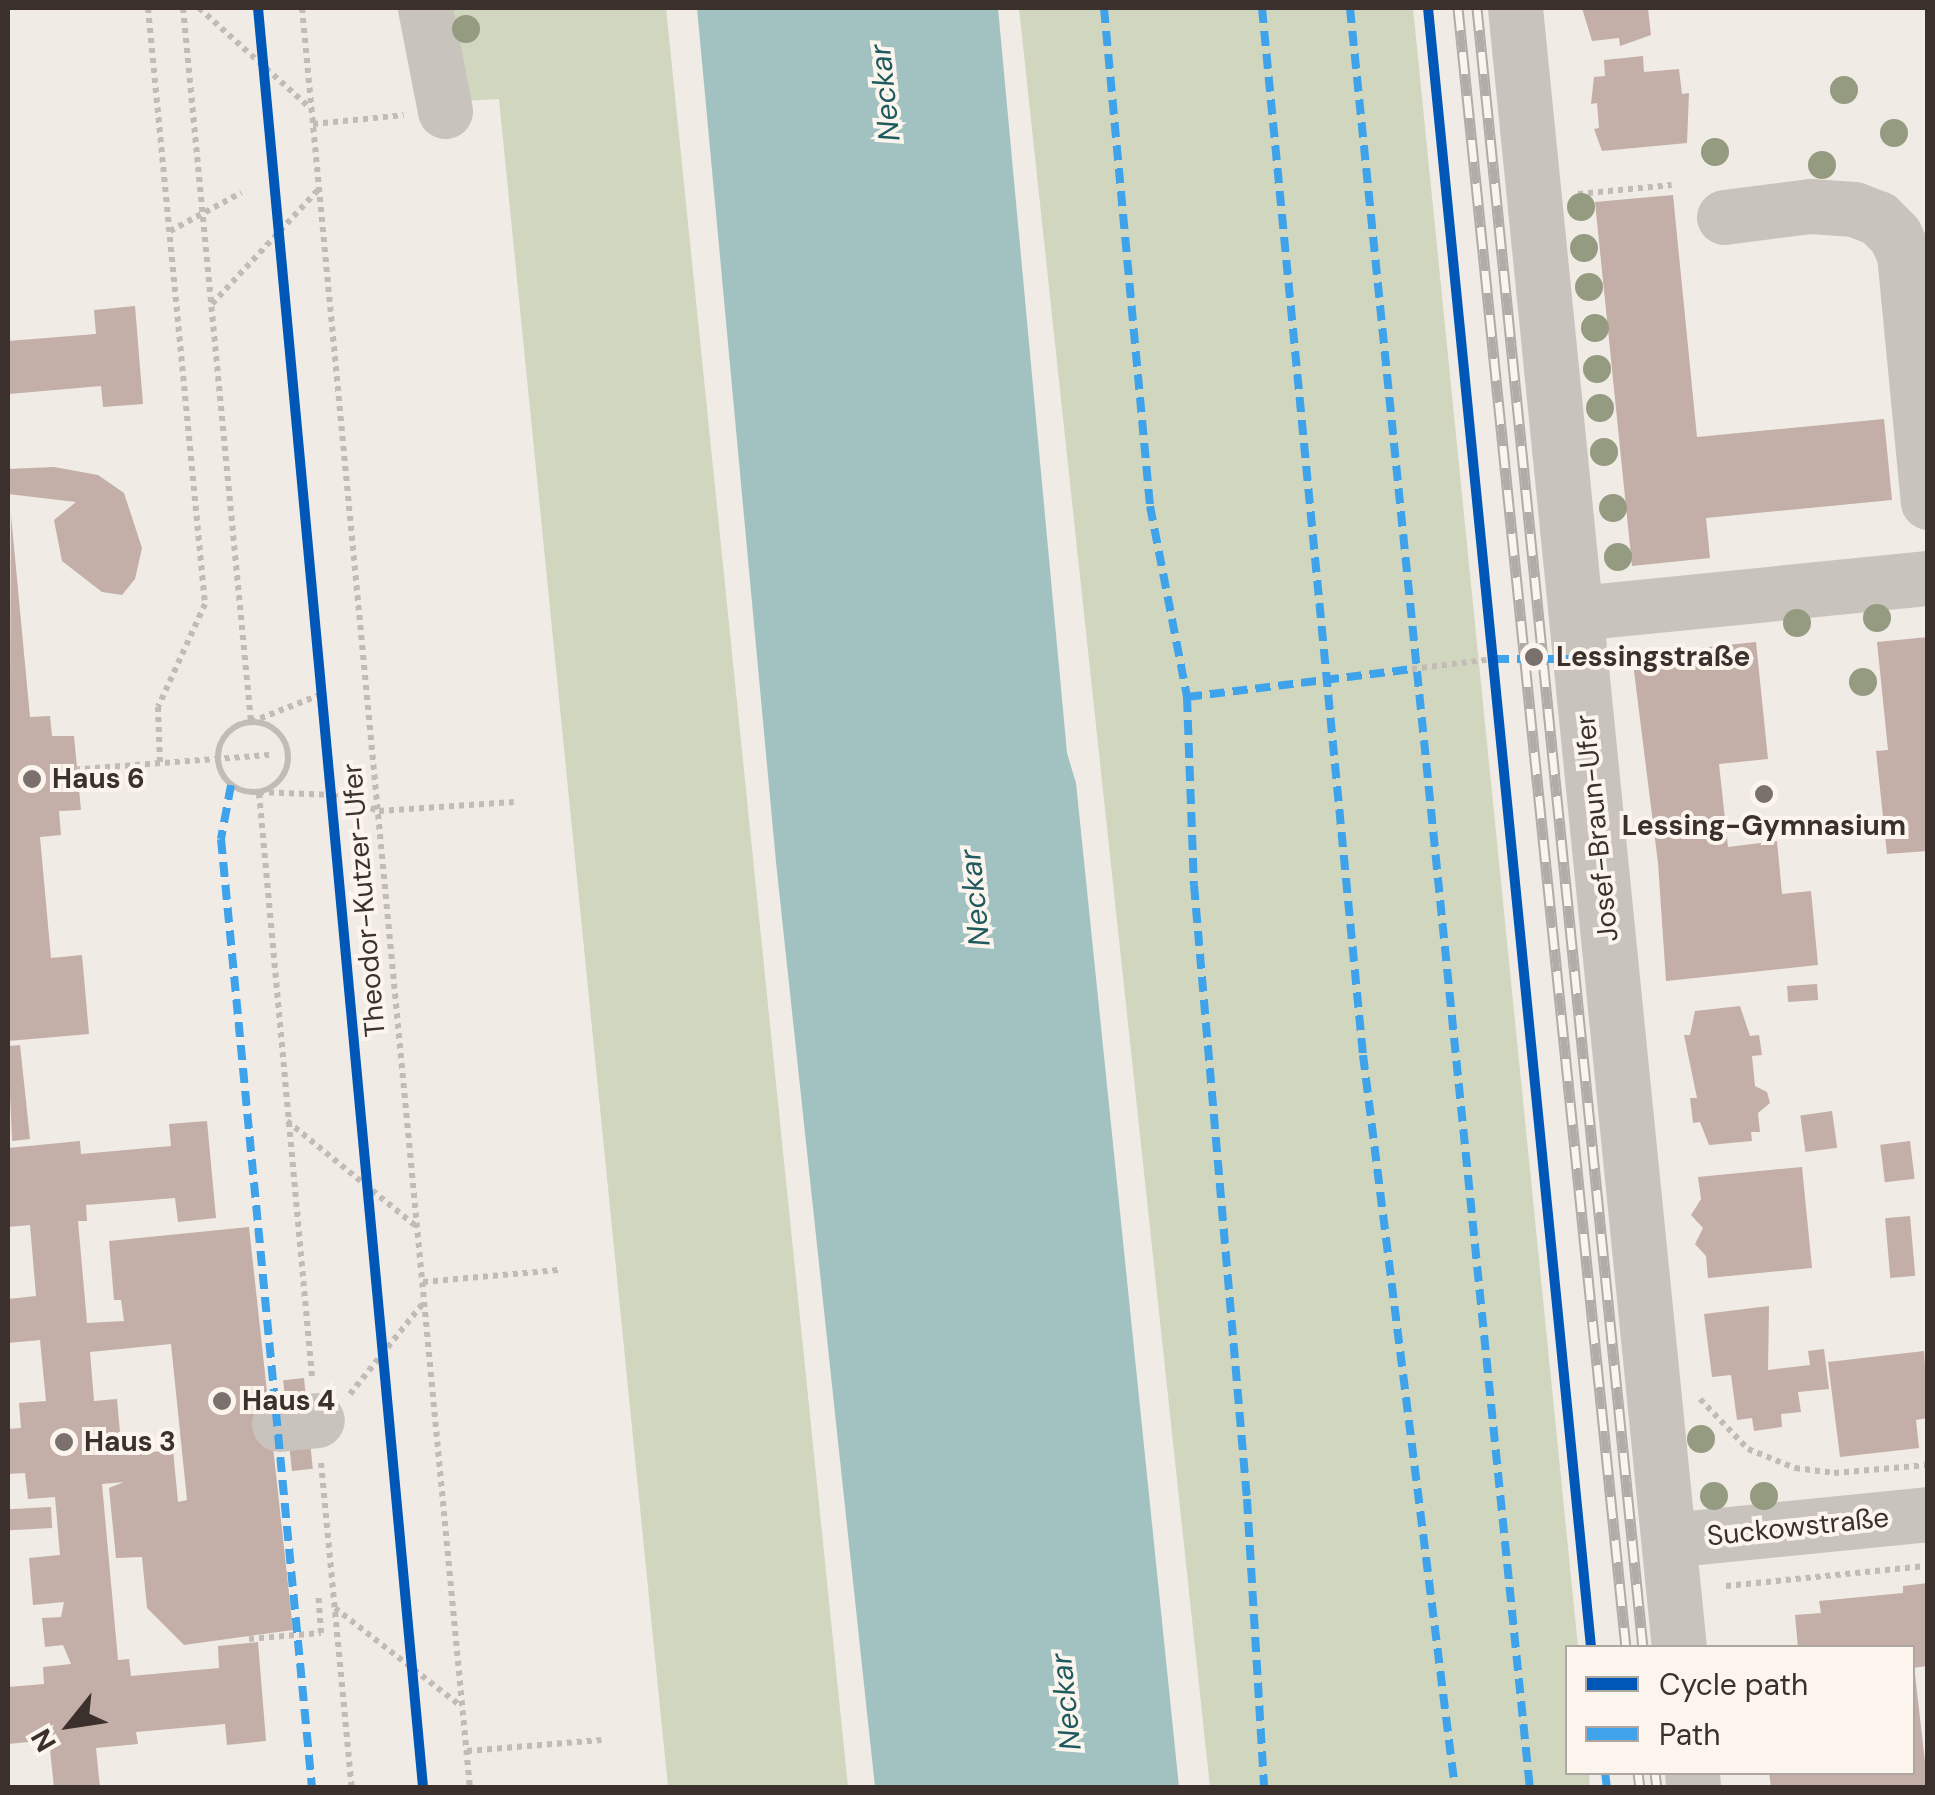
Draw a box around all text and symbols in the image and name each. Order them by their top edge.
water label: Neckar [862,43,908,143]
place label: Lessingstraße [1556,640,1750,674]
marker: Lessingstraße [1521,644,1547,670]
street label: Josef-Braun-Ufer [1568,713,1626,943]
place label: Haus 6 [52,762,145,796]
street label: Theodor-Kutzer-Ufer [335,762,393,1038]
marker: Haus 6 [21,768,43,790]
marker: Lessing-Gymnasium [1753,783,1775,805]
place label: Lessing-Gymnasium [1622,809,1906,843]
water label: Neckar [952,848,998,948]
place label: Haus 4 [242,1384,335,1418]
marker: Haus 4 [211,1390,233,1412]
place label: Haus 3 [84,1425,176,1459]
marker: Haus 3 [53,1431,75,1453]
street label: Suckowstraße [1705,1501,1891,1553]
legend [1565,1645,1915,1775]
water label: Neckar [1043,1652,1089,1752]
text: Cycle path [1659,1665,1808,1704]
north arrow [20,1675,120,1775]
text: Path [1659,1715,1721,1754]
text: N [22,1722,65,1758]

